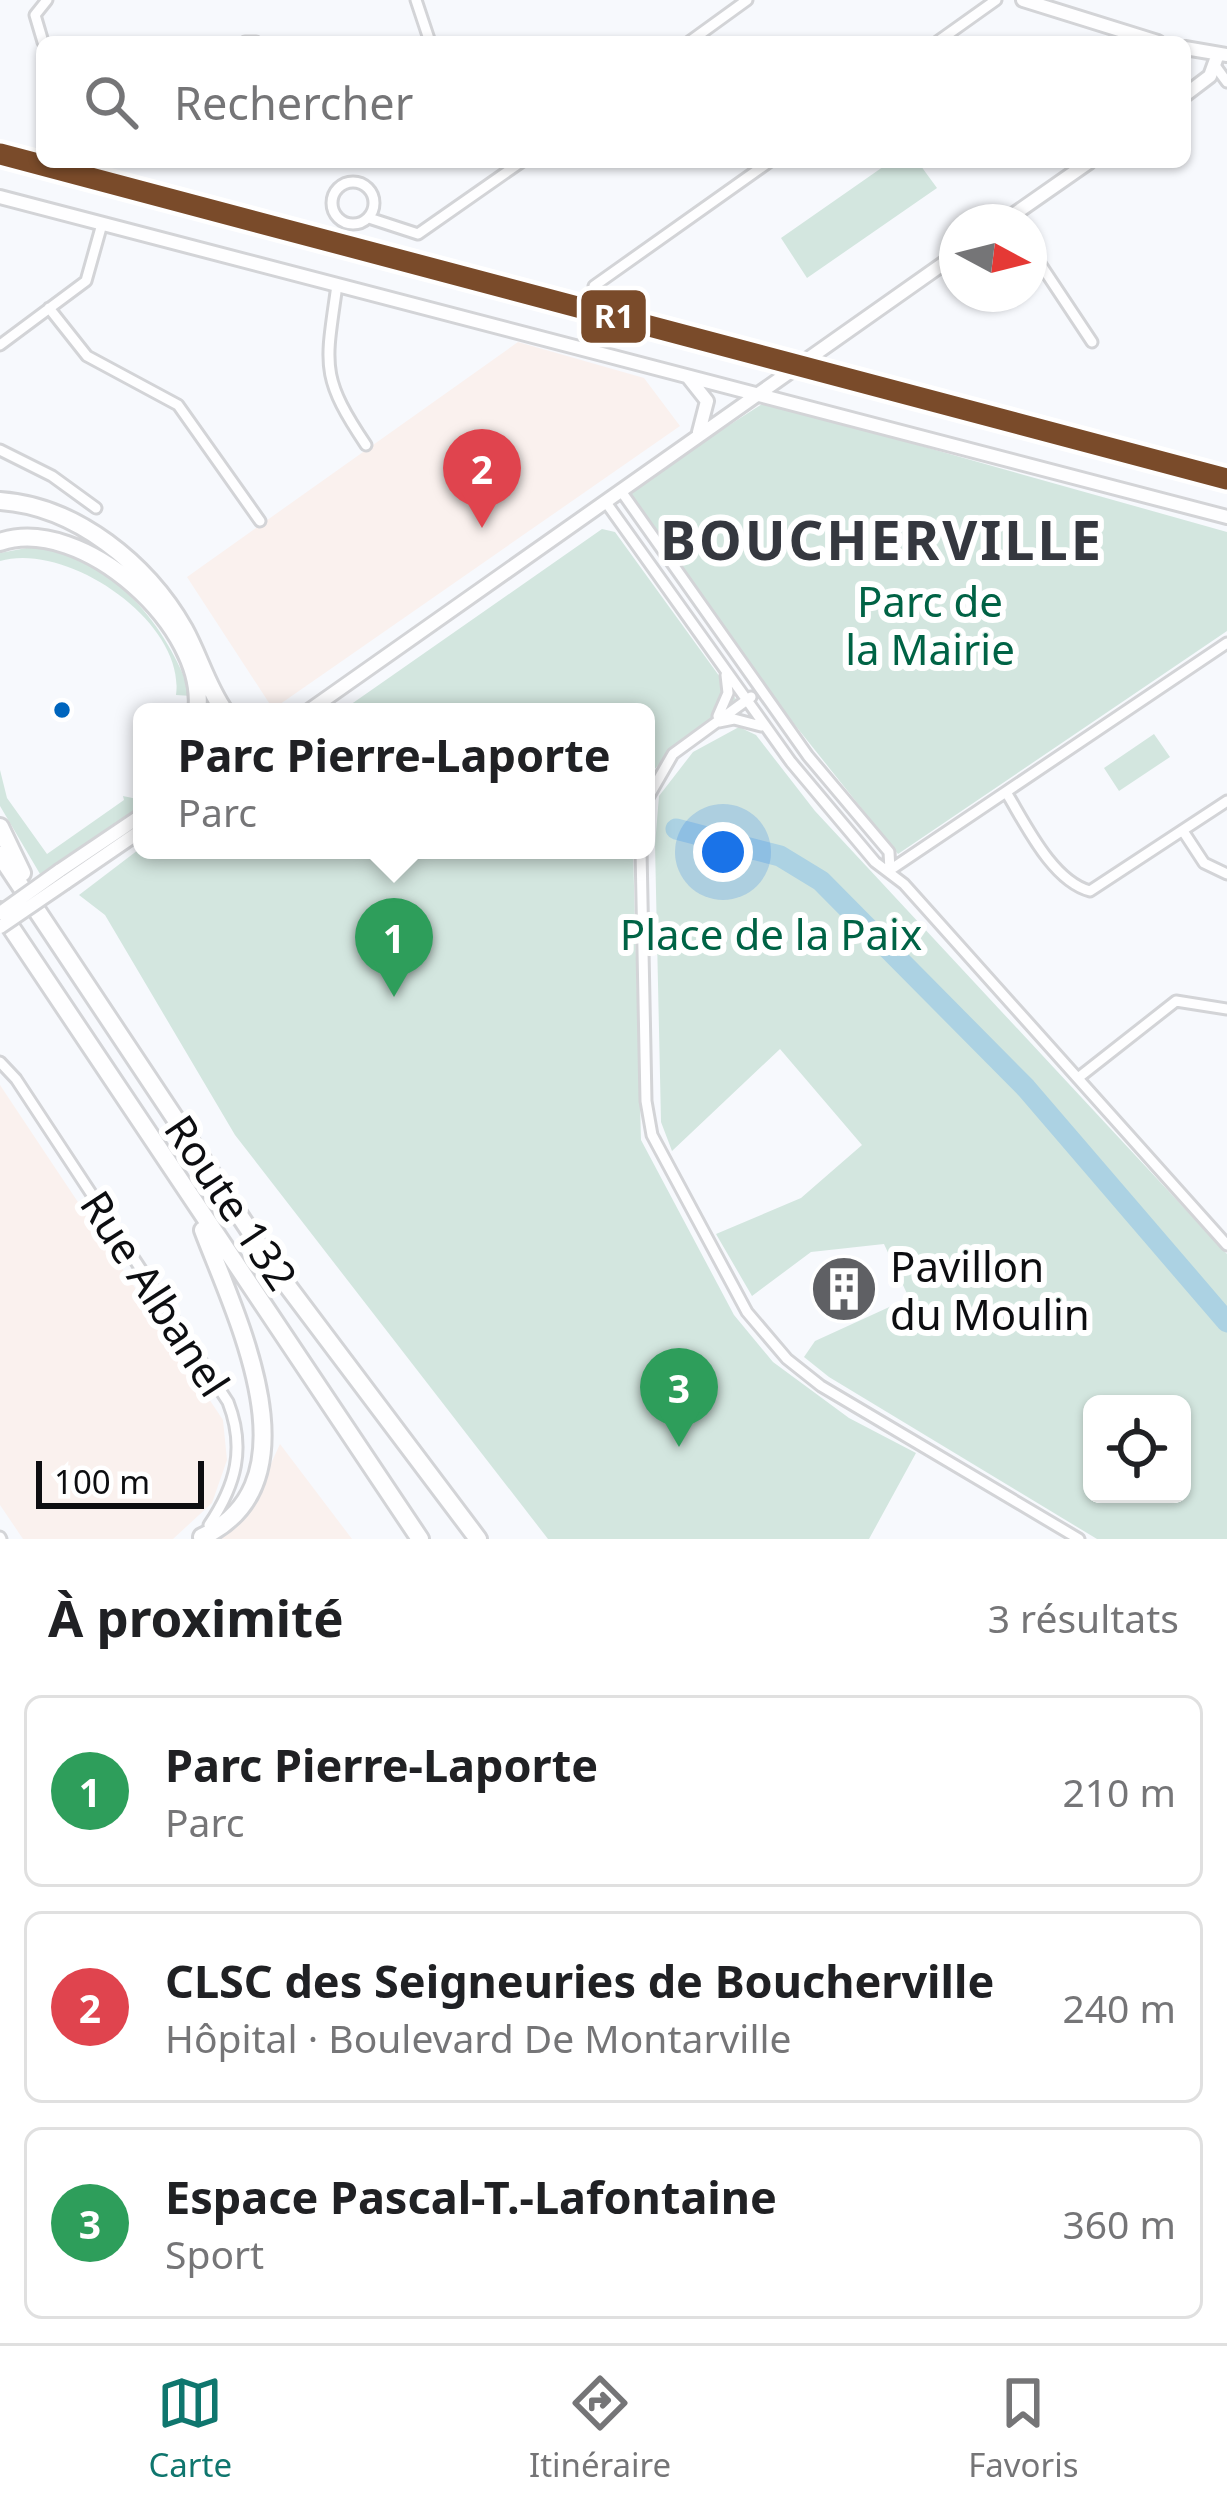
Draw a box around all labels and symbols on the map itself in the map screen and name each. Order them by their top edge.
north arrow [939,204,1047,312]
line badge: R1 [579,288,648,345]
text: R1 [594,293,634,338]
pin: 2 [443,429,521,528]
district label: BOUCHERVILLE [660,502,1104,576]
park label: Parc de la Mairie [845,572,1015,677]
unlabelled marker [51,699,73,721]
your location [693,822,753,882]
pin: 1 [355,898,433,997]
park label: Place de la Paix [620,905,922,962]
street label: Route 132 [153,1103,311,1301]
street label: Rue Albanel [68,1179,244,1407]
place label: Pavillon du Moulin [890,1237,1090,1342]
building icon: Pavillon du Moulin [809,1254,879,1324]
pin: 3 [640,1348,718,1447]
scale bar [36,1455,204,1508]

